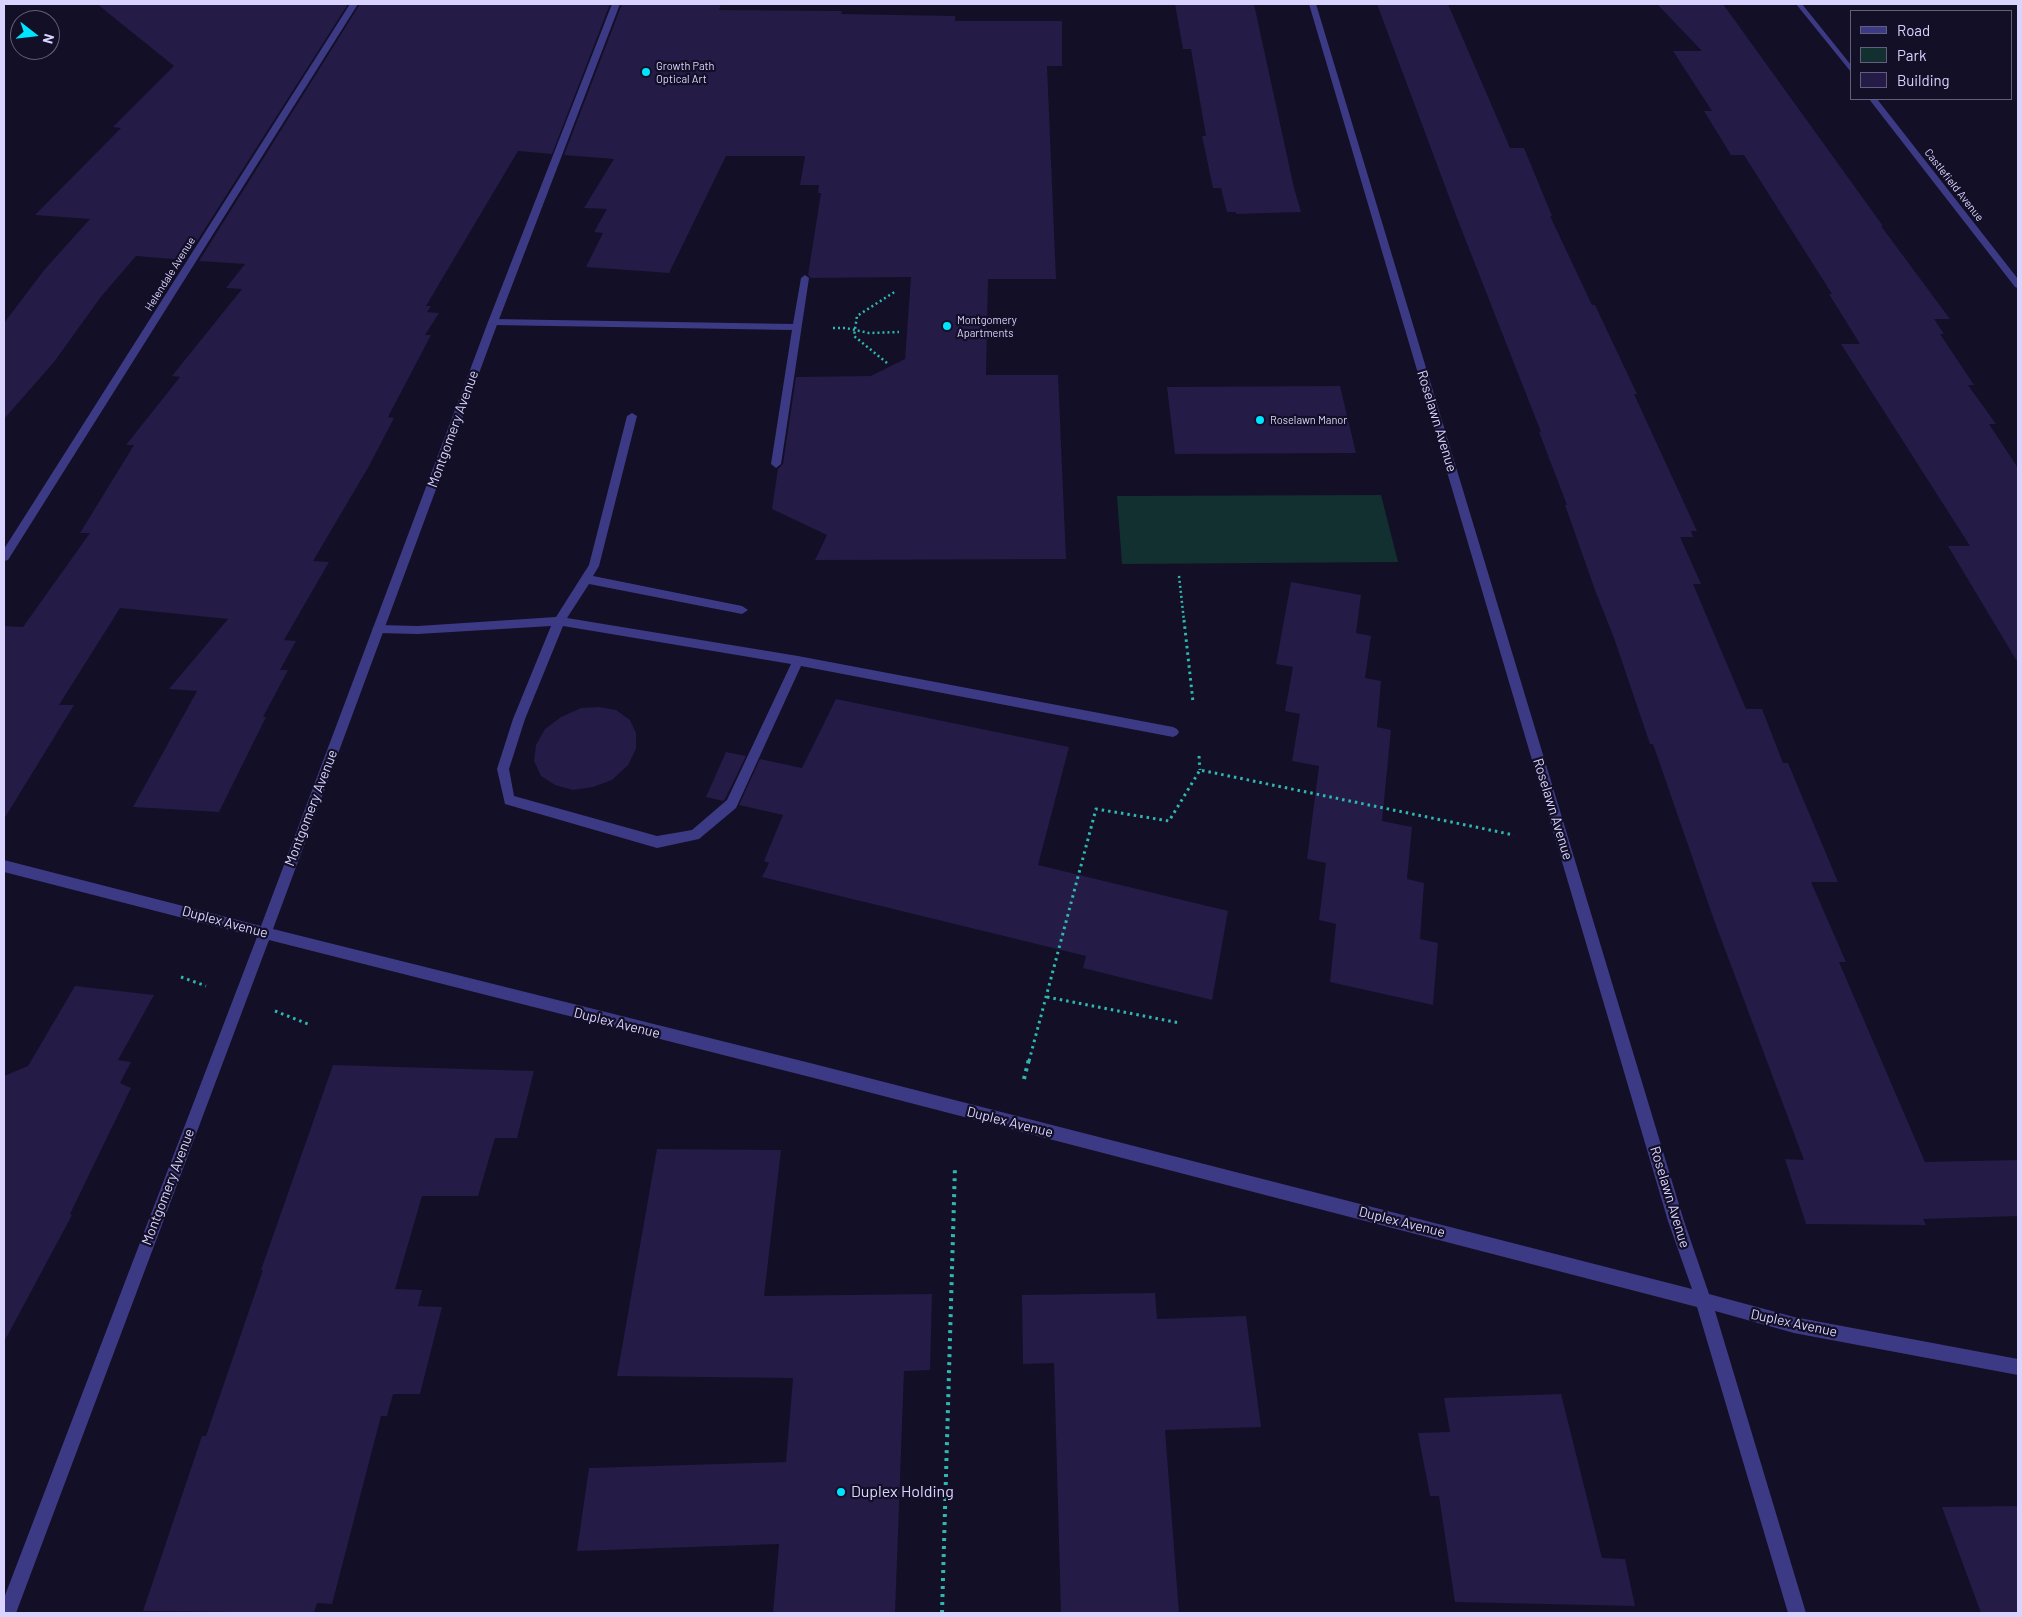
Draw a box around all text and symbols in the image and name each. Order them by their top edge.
north arrow [10,10,60,60]
legend [1850,10,2012,100]
text: Road [1897,21,1930,39]
text: N [39,32,58,46]
text: Park [1897,46,1926,64]
place label: Growth Path Optical Art [656,59,715,85]
marker: Growth Path Optical Art [640,66,652,78]
text: Building [1897,71,1950,89]
street label: Castlefield Avenue [1922,146,1986,224]
street label: Helendale Avenue [142,235,198,313]
place label: Montgomery Apartments [957,313,1017,339]
marker: Montgomery Apartments [941,320,953,332]
street label: Montgomery Avenue [424,368,482,490]
street label: Roselawn Avenue [1414,368,1460,474]
place label: Roselawn Manor [1270,413,1347,427]
marker: Roselawn Manor [1254,414,1266,426]
street label: Montgomery Avenue [281,747,341,869]
street label: Roselawn Avenue [1530,756,1576,862]
street label: Duplex Avenue [180,902,270,942]
street label: Duplex Avenue [572,1004,662,1042]
street label: Duplex Avenue [965,1103,1055,1141]
street label: Montgomery Avenue [138,1126,198,1248]
street label: Roselawn Avenue [1647,1144,1693,1250]
street label: Duplex Avenue [1357,1203,1447,1241]
street label: Duplex Avenue [1749,1306,1839,1340]
place label: Duplex Holding [851,1482,954,1502]
marker: Duplex Holding [835,1486,847,1498]

